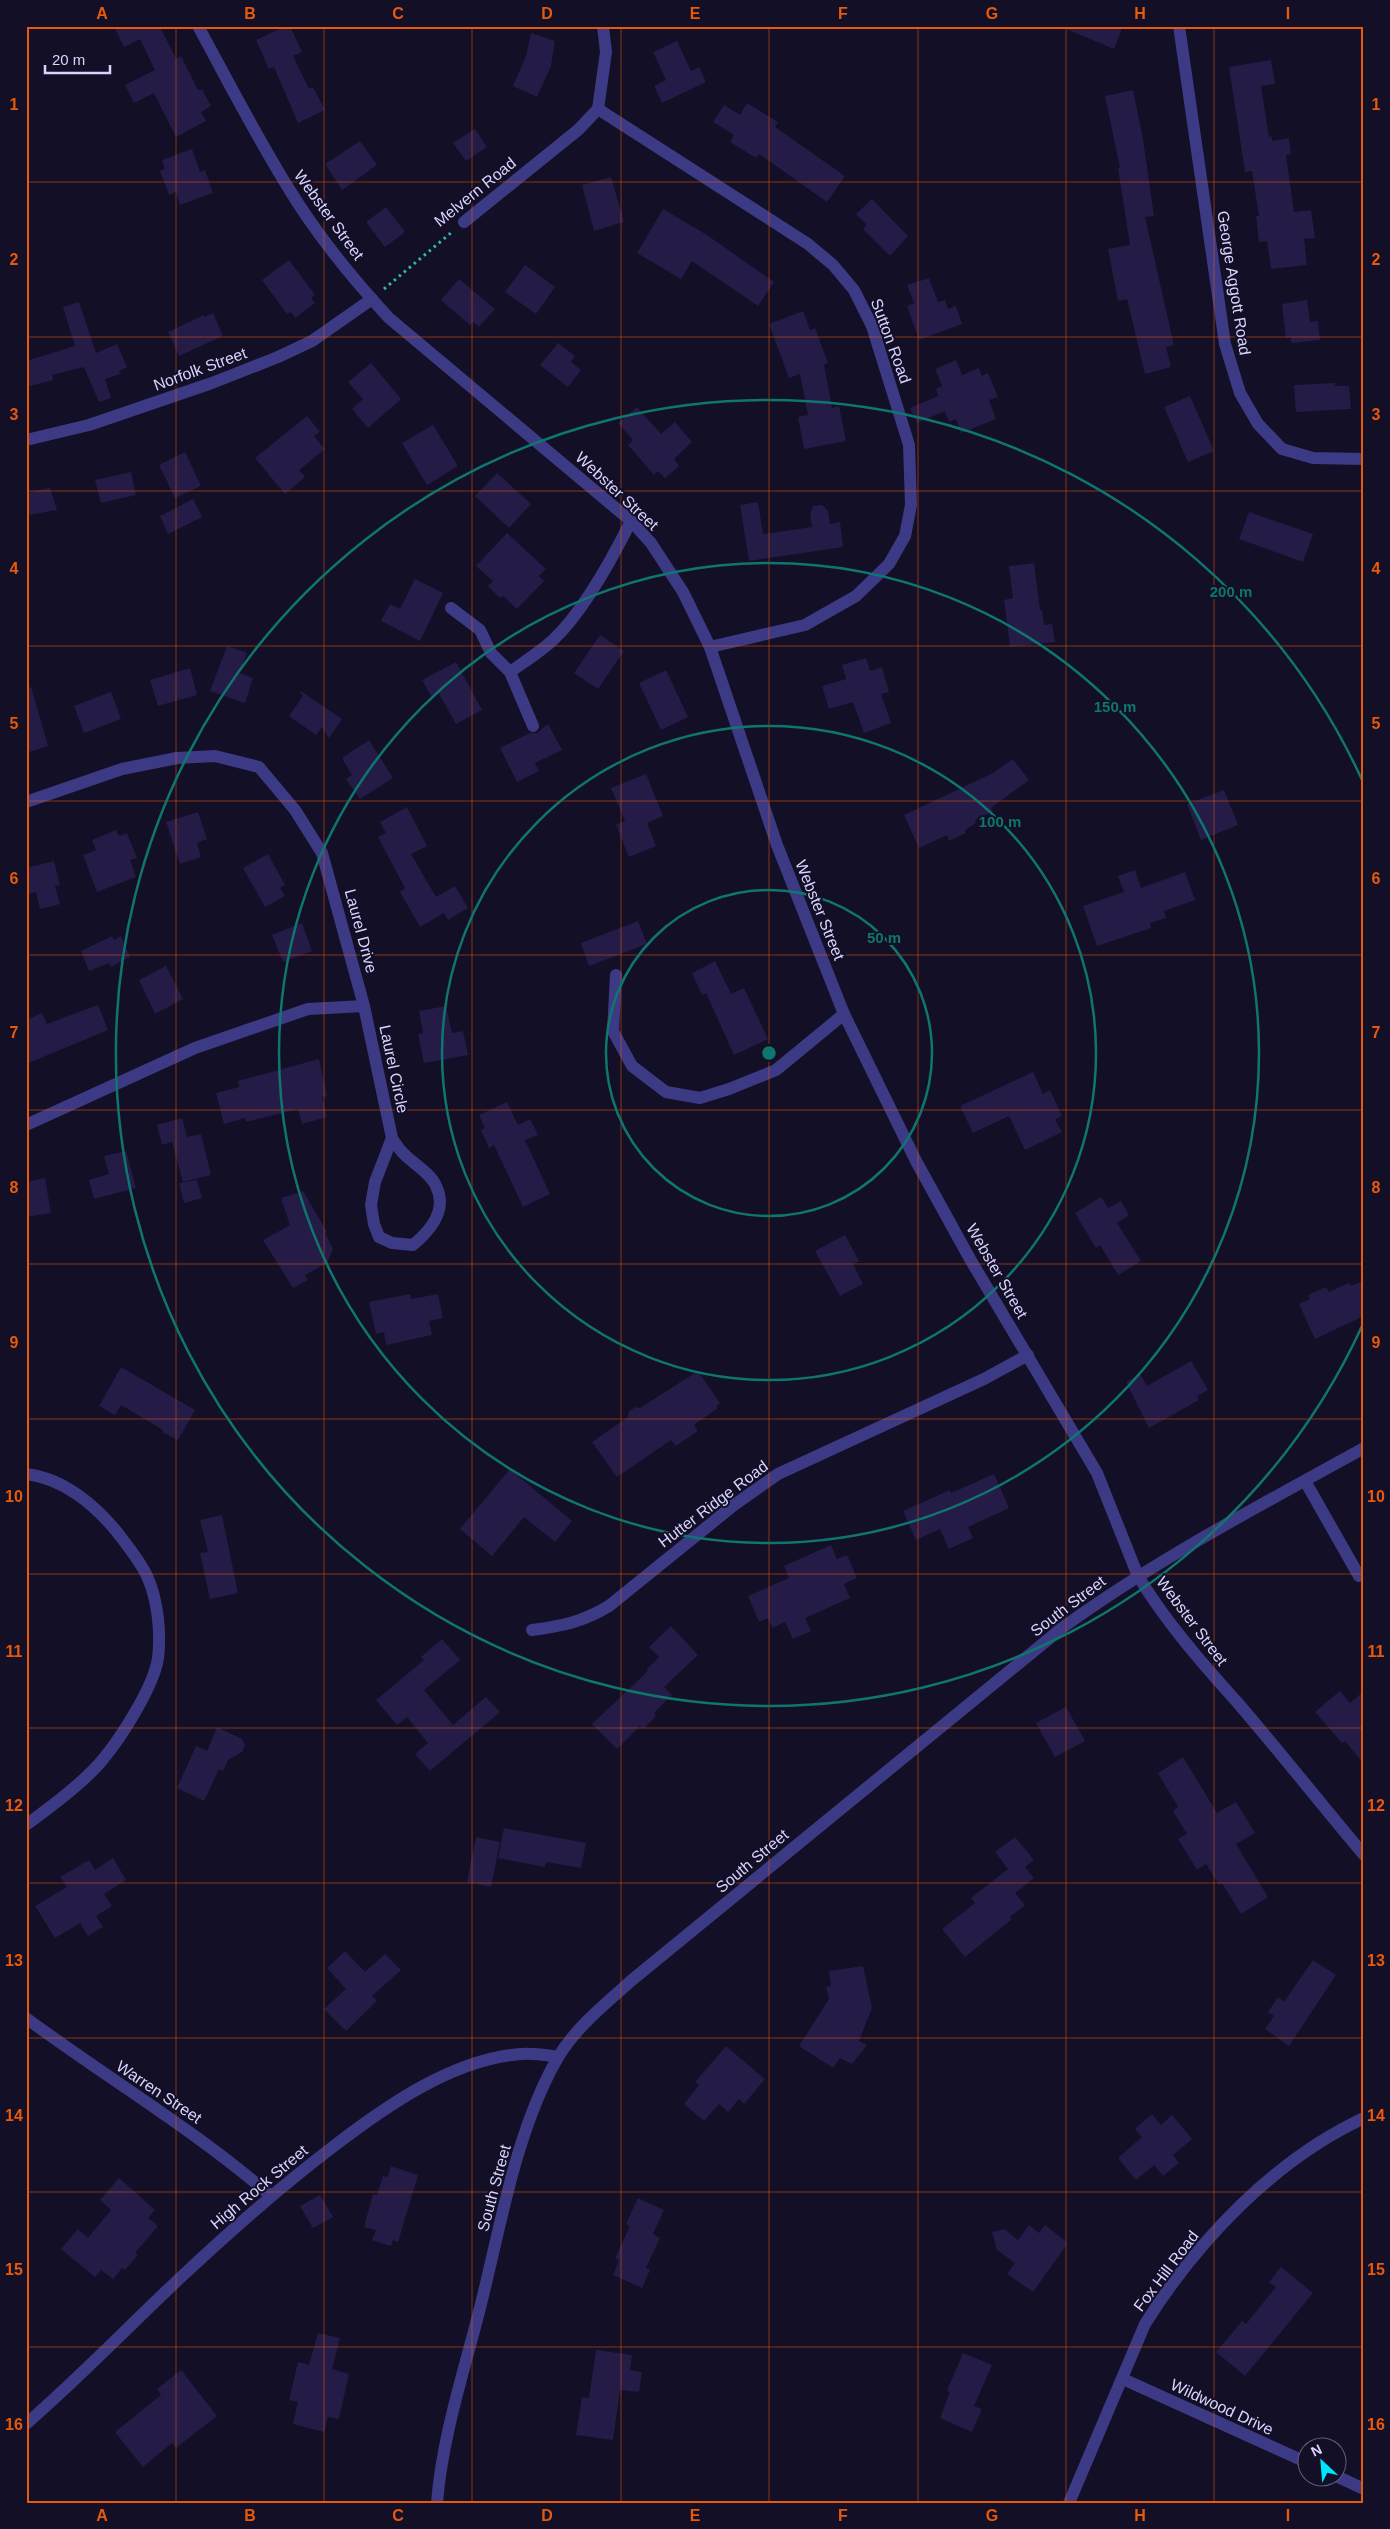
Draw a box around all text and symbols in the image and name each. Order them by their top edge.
text: A [96,5,108,22]
text: B [244,5,256,22]
text: C [392,5,404,22]
text: D [541,5,553,22]
text: E [690,5,701,22]
text: F [838,5,848,22]
text: G [986,5,998,22]
text: H [1134,5,1146,22]
text: I [1286,5,1290,22]
scale bar [45,42,110,74]
text: 20 m [52,51,85,68]
text: 1 [10,96,19,113]
text: 1 [1372,96,1381,113]
street label: Melvern Road [431,154,519,230]
street label: Webster Street [291,167,367,263]
street label: George Aggott Road [1214,210,1254,356]
text: 2 [10,251,19,268]
text: 2 [1372,251,1381,268]
street label: Sutton Road [868,296,914,386]
street label: Norfolk Street [151,344,249,394]
text: 3 [10,406,19,423]
text: 3 [1372,406,1381,423]
street label: Webster Street [572,448,662,534]
text: 4 [10,560,19,577]
text: 4 [1372,560,1381,577]
text: 200 m [1210,583,1252,600]
text: 150 m [1094,698,1136,715]
text: 5 [10,715,19,732]
text: 5 [1372,715,1381,732]
text: 100 m [979,813,1021,830]
street label: Webster Street [792,857,848,963]
text: 6 [10,870,19,887]
text: 6 [1372,870,1381,887]
street label: Laurel Drive [342,887,380,975]
text: 50 m [867,929,901,946]
street label: Laurel Circle [376,1023,412,1115]
text: 7 [10,1024,19,1041]
text: 7 [1372,1024,1381,1041]
centre of rings [760,1044,778,1062]
text: 8 [10,1179,19,1196]
text: 8 [1372,1179,1381,1196]
street label: Webster Street [963,1221,1031,1322]
text: 9 [10,1334,19,1351]
text: 9 [1372,1334,1381,1351]
street label: Hutter Ridge Road [655,1457,771,1551]
text: 10 [5,1488,23,1505]
text: 10 [1367,1488,1385,1505]
street label: South Street [1027,1572,1109,1640]
street label: Webster Street [1153,1573,1231,1669]
text: 11 [6,1643,23,1660]
text: 11 [1368,1643,1385,1660]
text: 12 [5,1797,23,1814]
text: 12 [1367,1797,1385,1814]
street label: South Street [712,1826,792,1896]
text: 13 [5,1952,23,1969]
text: 13 [1367,1952,1385,1969]
street label: Warren Street [113,2057,205,2127]
text: 14 [5,2107,23,2124]
text: 14 [1367,2107,1385,2124]
street label: High Rock Street [207,2141,311,2232]
street label: South Street [474,2142,514,2233]
street label: Fox Hill Road [1130,2228,1202,2314]
text: 15 [5,2261,23,2278]
text: 15 [1367,2261,1385,2278]
street label: Wildwood Drive [1168,2376,1276,2438]
text: 16 [5,2416,23,2433]
text: 16 [1367,2416,1385,2433]
north arrow [1298,2436,1348,2486]
text: N [1308,2441,1324,2460]
text: A [96,2507,108,2524]
text: B [244,2507,256,2524]
text: C [392,2507,404,2524]
text: D [541,2507,553,2524]
text: E [690,2507,701,2524]
text: F [838,2507,848,2524]
text: G [986,2507,998,2524]
text: H [1134,2507,1146,2524]
text: I [1286,2507,1290,2524]

